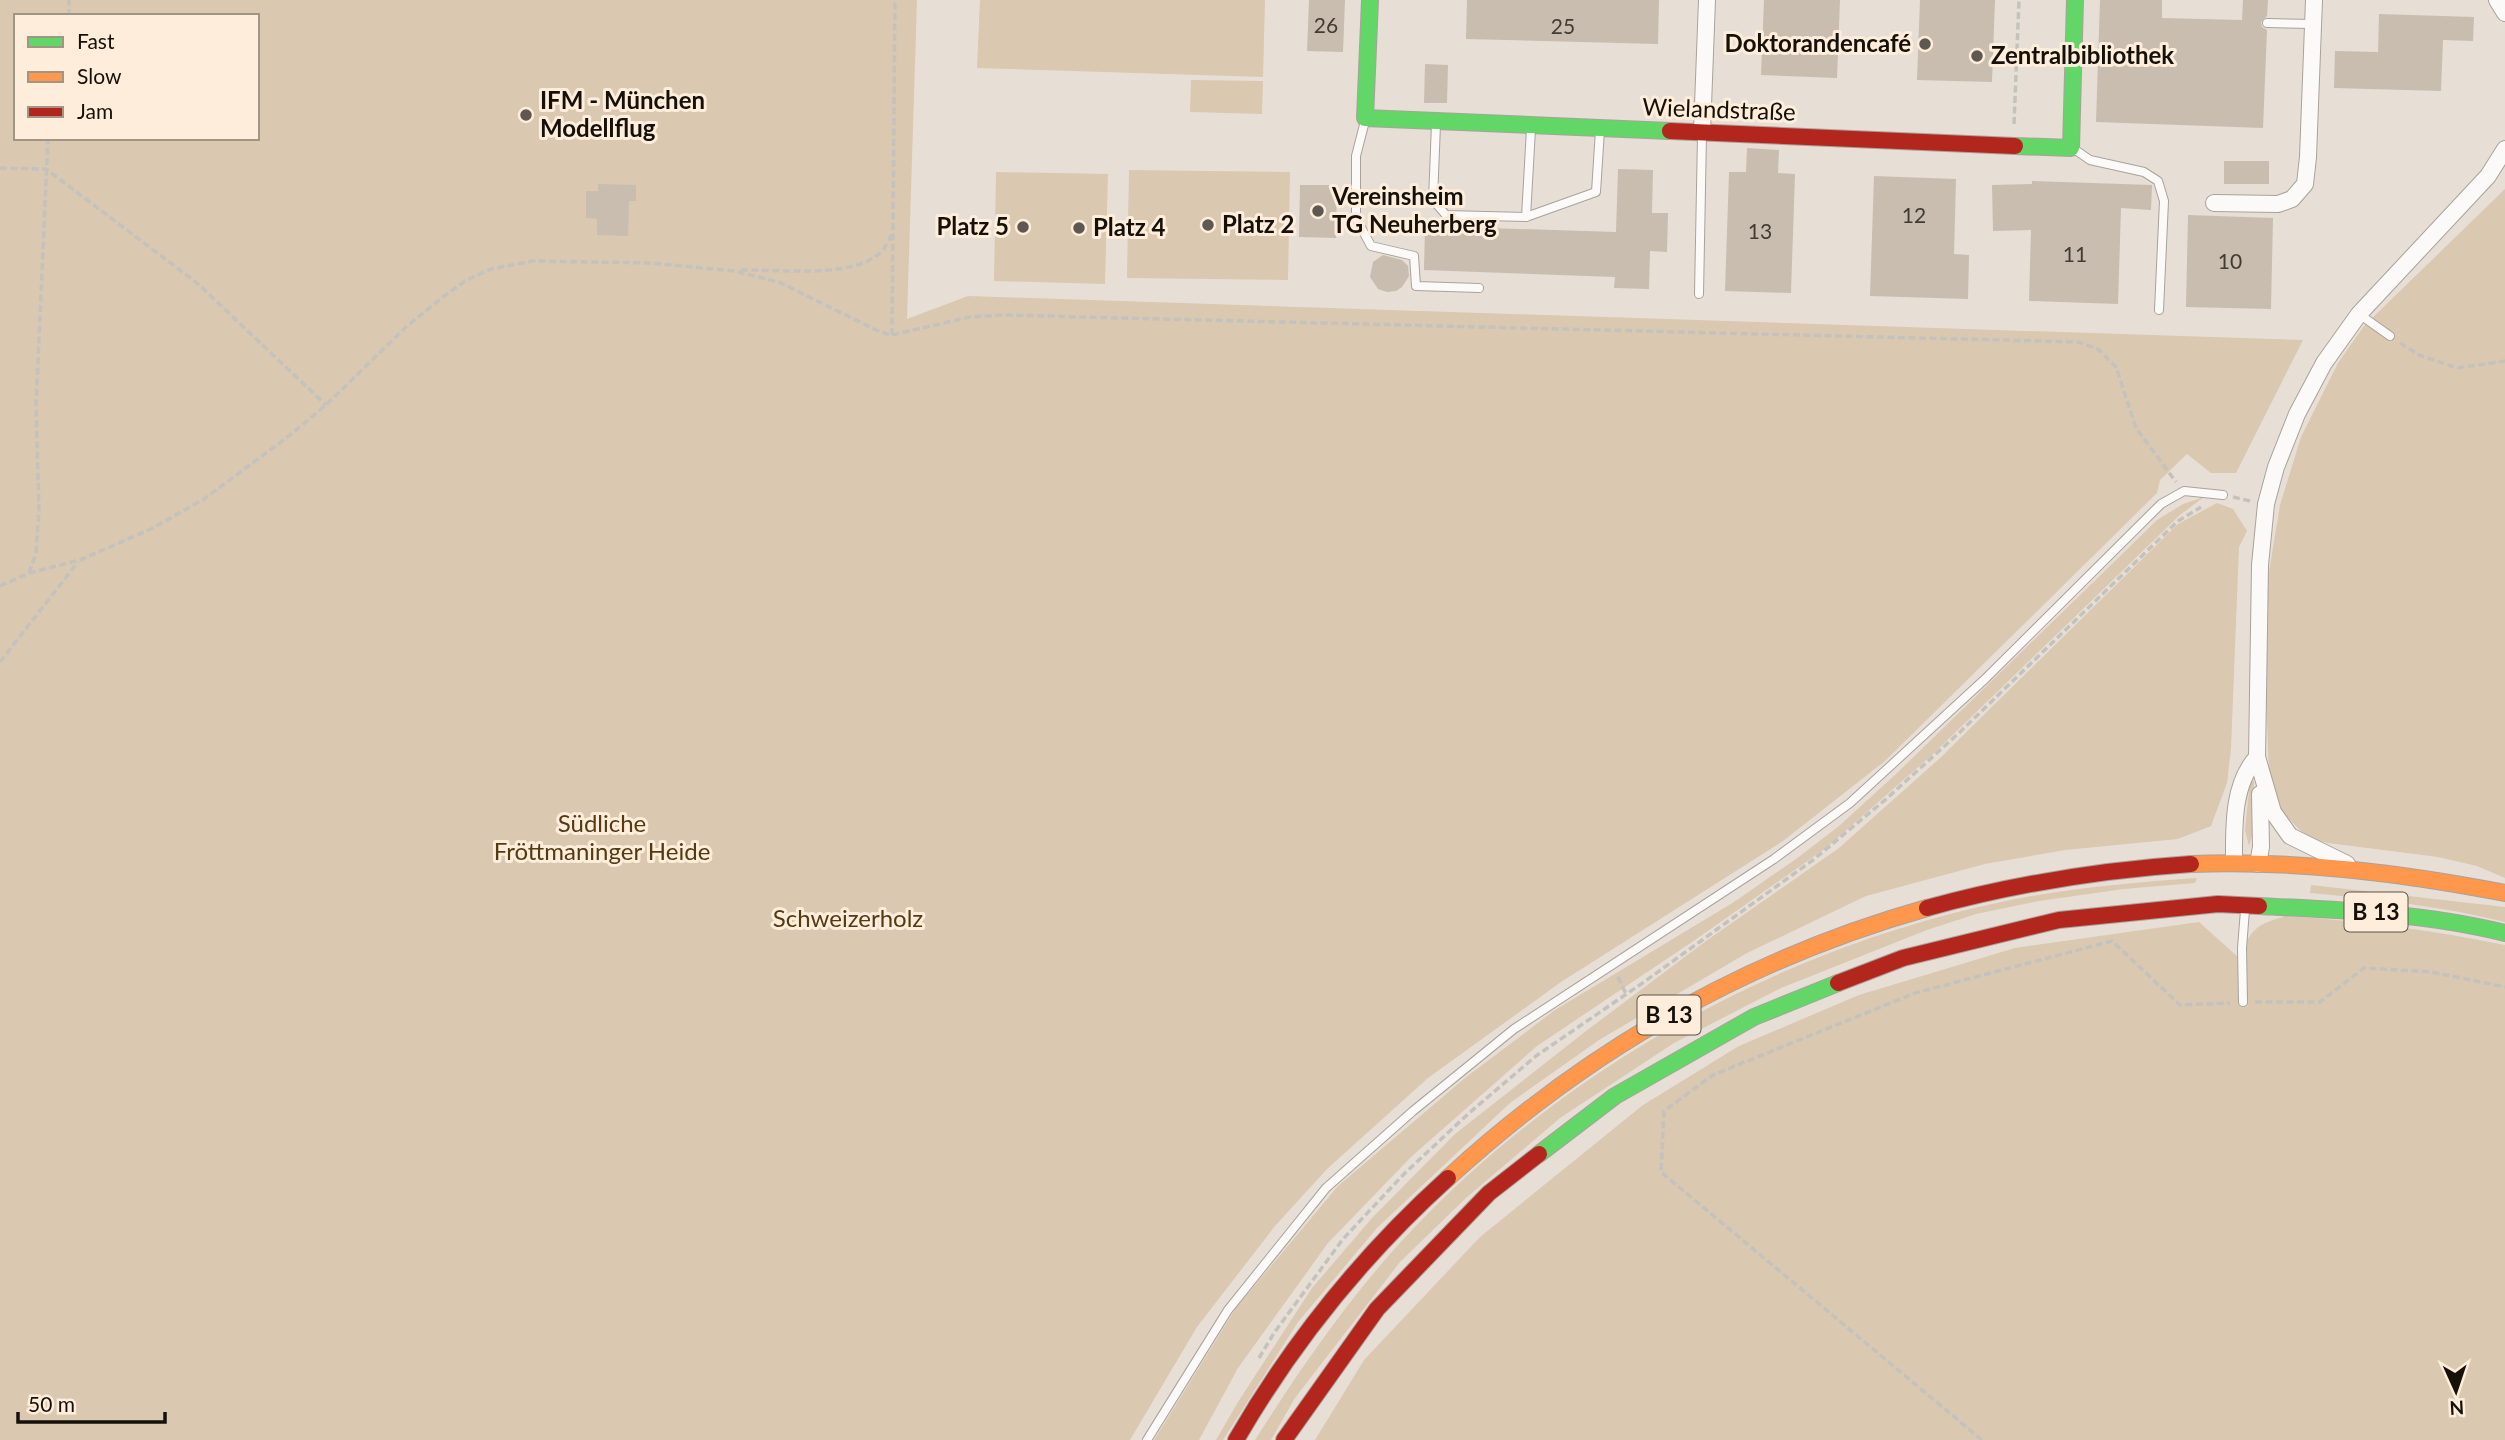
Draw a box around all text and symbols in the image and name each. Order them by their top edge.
house number: 26 [1314,12,1338,37]
house number: 25 [1551,13,1575,38]
legend [14,14,259,140]
text: Fast [77,28,115,53]
place label: Doktorandencafé [1725,28,1911,57]
marker: Doktorandencafé [1917,36,1933,52]
place label: Zentralbibliothek [1991,40,2174,69]
marker: Zentralbibliothek [1969,48,1985,64]
text: Slow [77,63,122,88]
place label: IFM - München Modellflug [540,85,705,142]
street label: Wielandstraße [1642,91,1796,126]
text: Jam [77,98,113,123]
marker: IFM - München Modellflug [518,107,534,123]
place label: Vereinsheim TG Neuherberg [1331,181,1497,238]
house number: 12 [1902,202,1926,227]
marker: Vereinsheim TG Neuherberg [1310,203,1326,219]
place label: Platz 2 [1222,209,1295,238]
place label: Platz 5 [936,211,1009,240]
place label: Platz 4 [1093,212,1166,241]
marker: Platz 2 [1200,217,1216,233]
house number: 13 [1748,218,1772,243]
marker: Platz 5 [1015,219,1031,235]
marker: Platz 4 [1071,220,1087,236]
house number: 11 [2063,241,2087,266]
house number: 10 [2218,248,2242,273]
park label: Südliche Fröttmaninger Heide [494,808,710,865]
road number: B 13 [2344,892,2408,931]
park label: Schweizerholz [773,903,923,932]
road number: B 13 [1638,996,1700,1034]
north arrow [2421,1356,2491,1426]
scale bar [18,1380,164,1424]
text: 50 m [28,1391,75,1416]
text: N [2449,1397,2465,1420]

